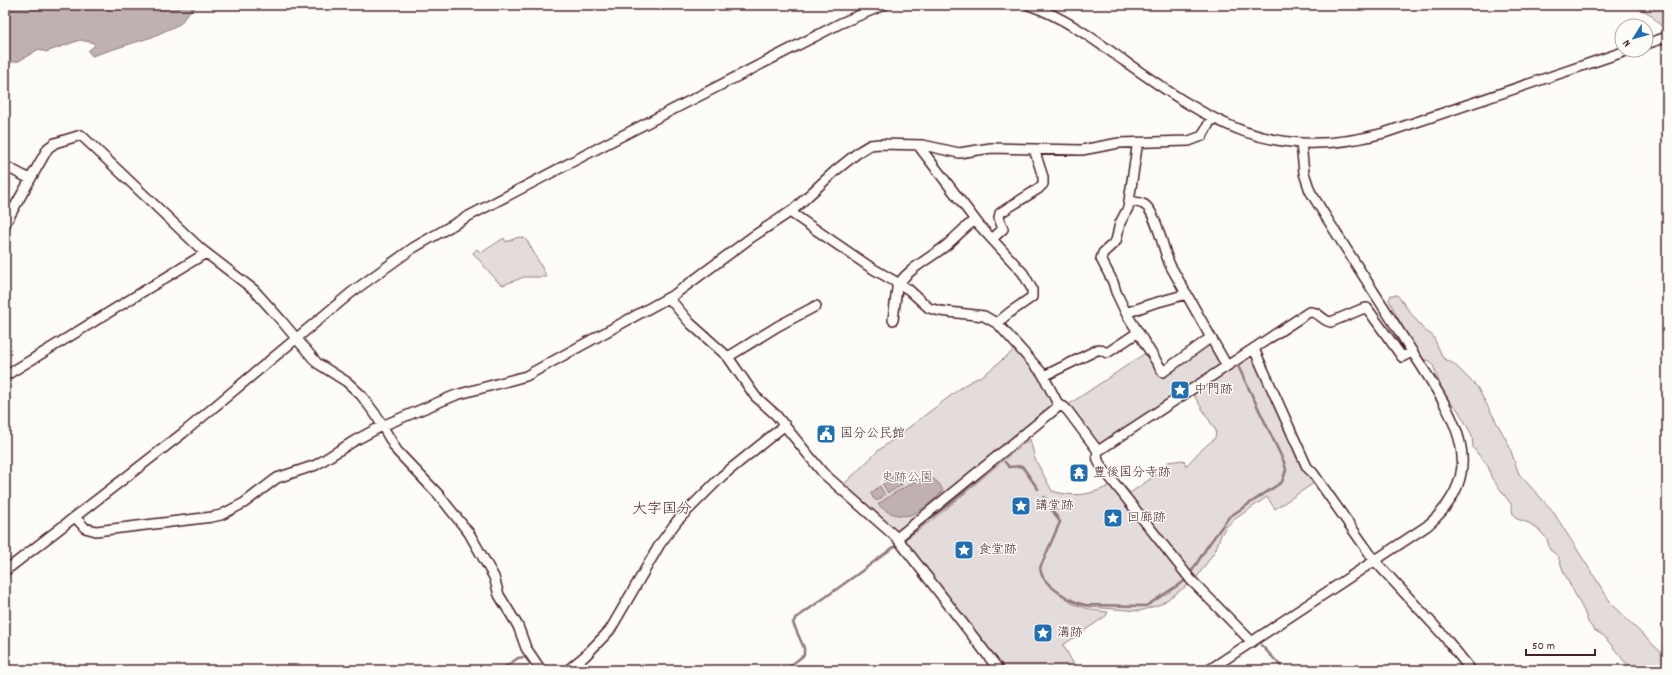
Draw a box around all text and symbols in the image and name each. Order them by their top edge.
north arrow [1614,18,1654,58]
text: N [1619,35,1636,50]
place icon: 中門跡 [1169,379,1191,401]
place label: 中門跡 [1194,381,1233,400]
public building icon: 国分公民館 [815,423,837,445]
place label: 国分公民館 [840,425,905,444]
temple icon: 豊後国分寺跡 [1068,462,1090,484]
place label: 豊後国分寺跡 [1093,464,1171,483]
park label: 史跡公園 [881,469,933,488]
place icon: 講堂跡 [1010,495,1032,517]
place label: 講堂跡 [1035,497,1074,516]
district label: 大字国分 [632,499,692,521]
place icon: 回廊跡 [1102,507,1124,529]
place label: 回廊跡 [1127,509,1166,528]
place icon: 食堂跡 [953,539,975,561]
place label: 食堂跡 [978,541,1017,560]
place icon: 溝跡 [1032,622,1054,644]
place label: 溝跡 [1057,624,1083,643]
scale bar [1526,631,1595,657]
text: 50 m [1532,638,1555,655]

